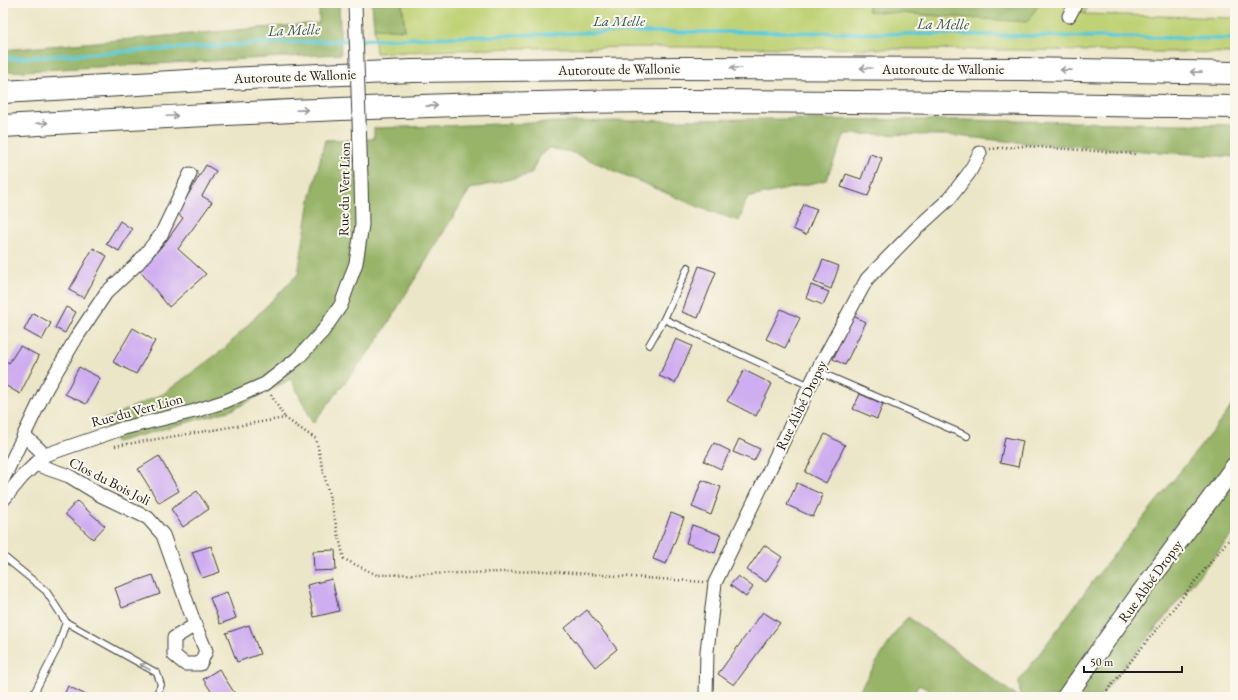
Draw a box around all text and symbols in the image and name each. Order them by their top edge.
water label: La Melle [592,11,646,30]
water label: La Melle [916,14,970,33]
water label: La Melle [267,19,321,40]
street label: Autoroute de Wallonie [557,59,681,79]
street label: Autoroute de Wallonie [881,60,1005,78]
one-way arrow [730,64,743,72]
one-way arrow [860,64,873,72]
street label: Autoroute de Wallonie [233,65,357,87]
one-way arrow [1060,66,1073,74]
one-way arrow [1190,68,1203,76]
one-way arrow [425,102,438,110]
one-way arrow [295,107,308,114]
one-way arrow [165,112,178,120]
one-way arrow [35,120,48,127]
street label: Rue du Vert Lion [334,141,354,236]
street label: Rue Abbé Dropsy [771,356,831,453]
street label: Rue du Vert Lion [89,389,185,431]
street label: Clos du Bois Joli [66,453,154,509]
street label: Rue Abbé Dropsy [1114,535,1187,626]
scale bar [1084,648,1182,674]
text: 50 m [1090,654,1114,670]
one-way arrow [139,662,151,670]

